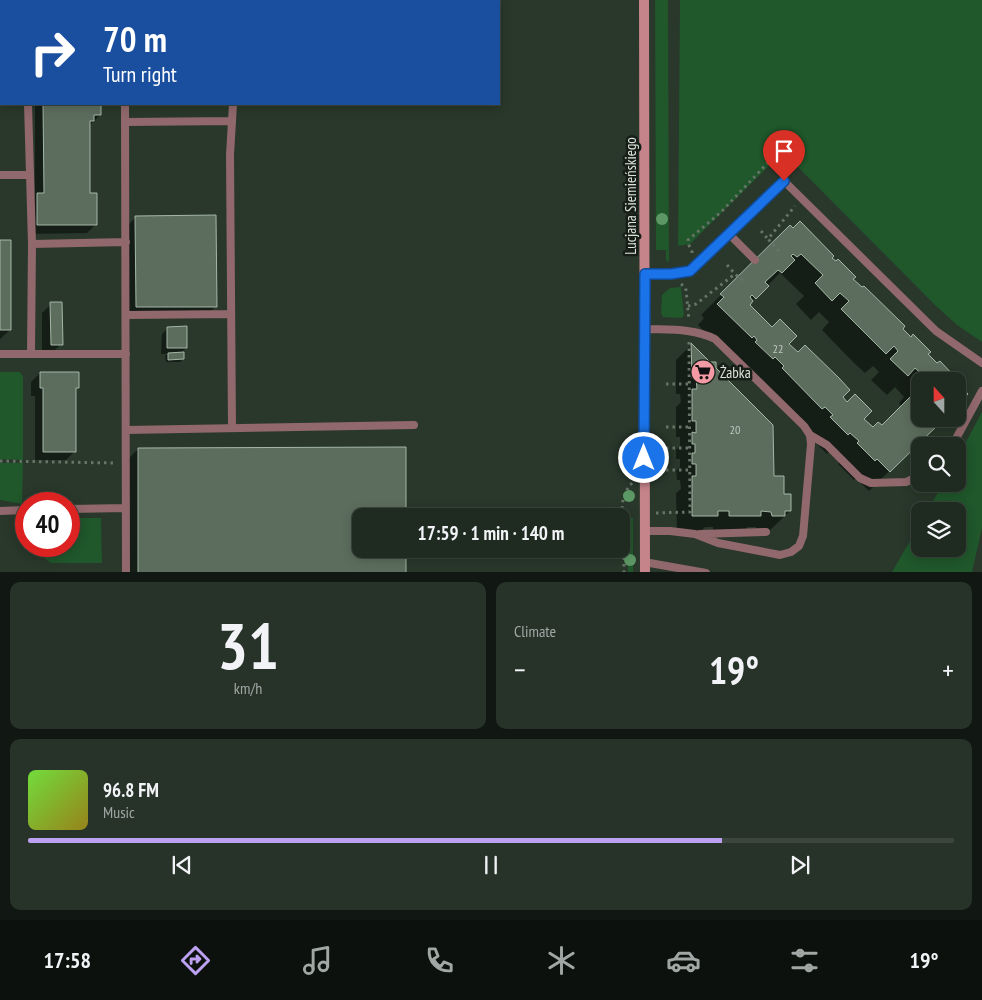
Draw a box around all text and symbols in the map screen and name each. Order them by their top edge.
text: 70 m [103,16,167,62]
icon: right [20,20,85,85]
text: Turn right [103,60,177,88]
pin [763,130,805,181]
street label: Lucjana Siemieńskiego [621,137,640,255]
icon: arrive [770,137,798,165]
house number: 22 [773,341,783,356]
supermarket icon: Żabka [690,359,716,385]
place label: Żabka [720,363,751,382]
north arrow [911,372,966,428]
map controls [911,372,966,557]
house number: 20 [730,422,740,437]
position arrow [617,431,669,483]
button: search [911,437,966,492]
speed limit sign: 40 [15,492,80,557]
button: layers [911,502,966,557]
text: 17:59 · 1 min · 140 m [418,521,564,545]
text: 31 [217,603,279,687]
text: Climate [514,621,556,641]
text: 19° [709,645,759,694]
text: − [514,651,526,688]
text: + [942,651,954,688]
text: km/h [234,678,262,698]
text: 96.8 FM [103,778,159,802]
text: Music [103,802,135,822]
icon: previous [168,851,196,879]
icon: pause [477,851,505,879]
icon: next [786,851,814,879]
icon: directions [178,943,213,978]
icon: music [300,943,335,978]
icon: phone [422,943,457,978]
icon: climate [544,943,579,978]
icon: car [666,943,701,978]
icon: filters [787,943,822,978]
text: 17:58 [43,946,91,974]
text: 19° [909,946,938,974]

